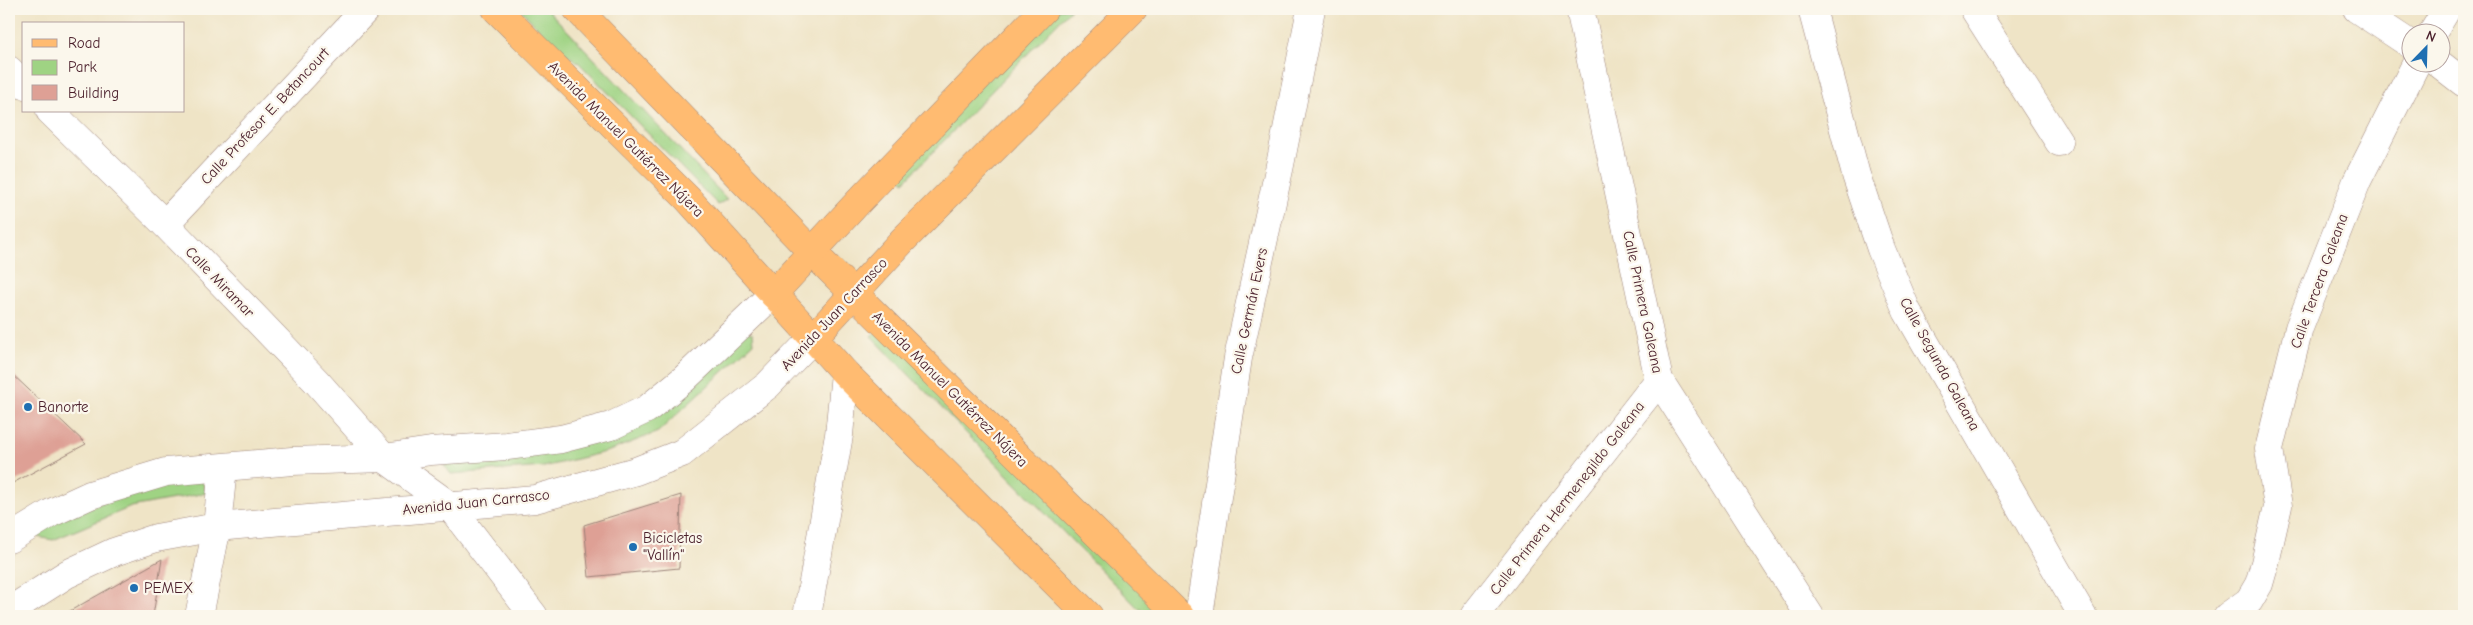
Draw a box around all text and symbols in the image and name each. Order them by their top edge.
legend [22,22,185,112]
north arrow [2400,22,2450,72]
text: N [2423,27,2438,46]
text: Road [68,34,100,52]
street label: Calle Profesor E. Betancourt [197,43,334,188]
street label: Avenida Manuel Gutiérrez Nájera [544,57,708,221]
text: Park [68,58,97,76]
text: Building [68,84,119,102]
street label: Calle Tercera Galeana [2286,211,2352,351]
street label: Calle Primera Galeana [1619,229,1667,375]
street label: Calle Miramar [182,243,258,321]
street label: Calle Germán Evers [1227,246,1271,376]
street label: Avenida Juan Carrasco [777,254,891,374]
street label: Calle Segunda Galeana [1896,294,1984,434]
street label: Avenida Manuel Gutiérrez Nájera [868,307,1032,471]
place label: Banorte [38,398,89,416]
street label: Calle Primera Hermenegildo Galeana [1486,398,1648,598]
marker: Banorte [22,401,34,413]
street label: Avenida Juan Carrasco [402,485,551,519]
place label: Bicicletas "Vallín" [643,529,702,564]
marker: Bicicletas "Vallín" [627,541,639,553]
place label: PEMEX [144,579,193,597]
marker: PEMEX [128,582,140,594]

